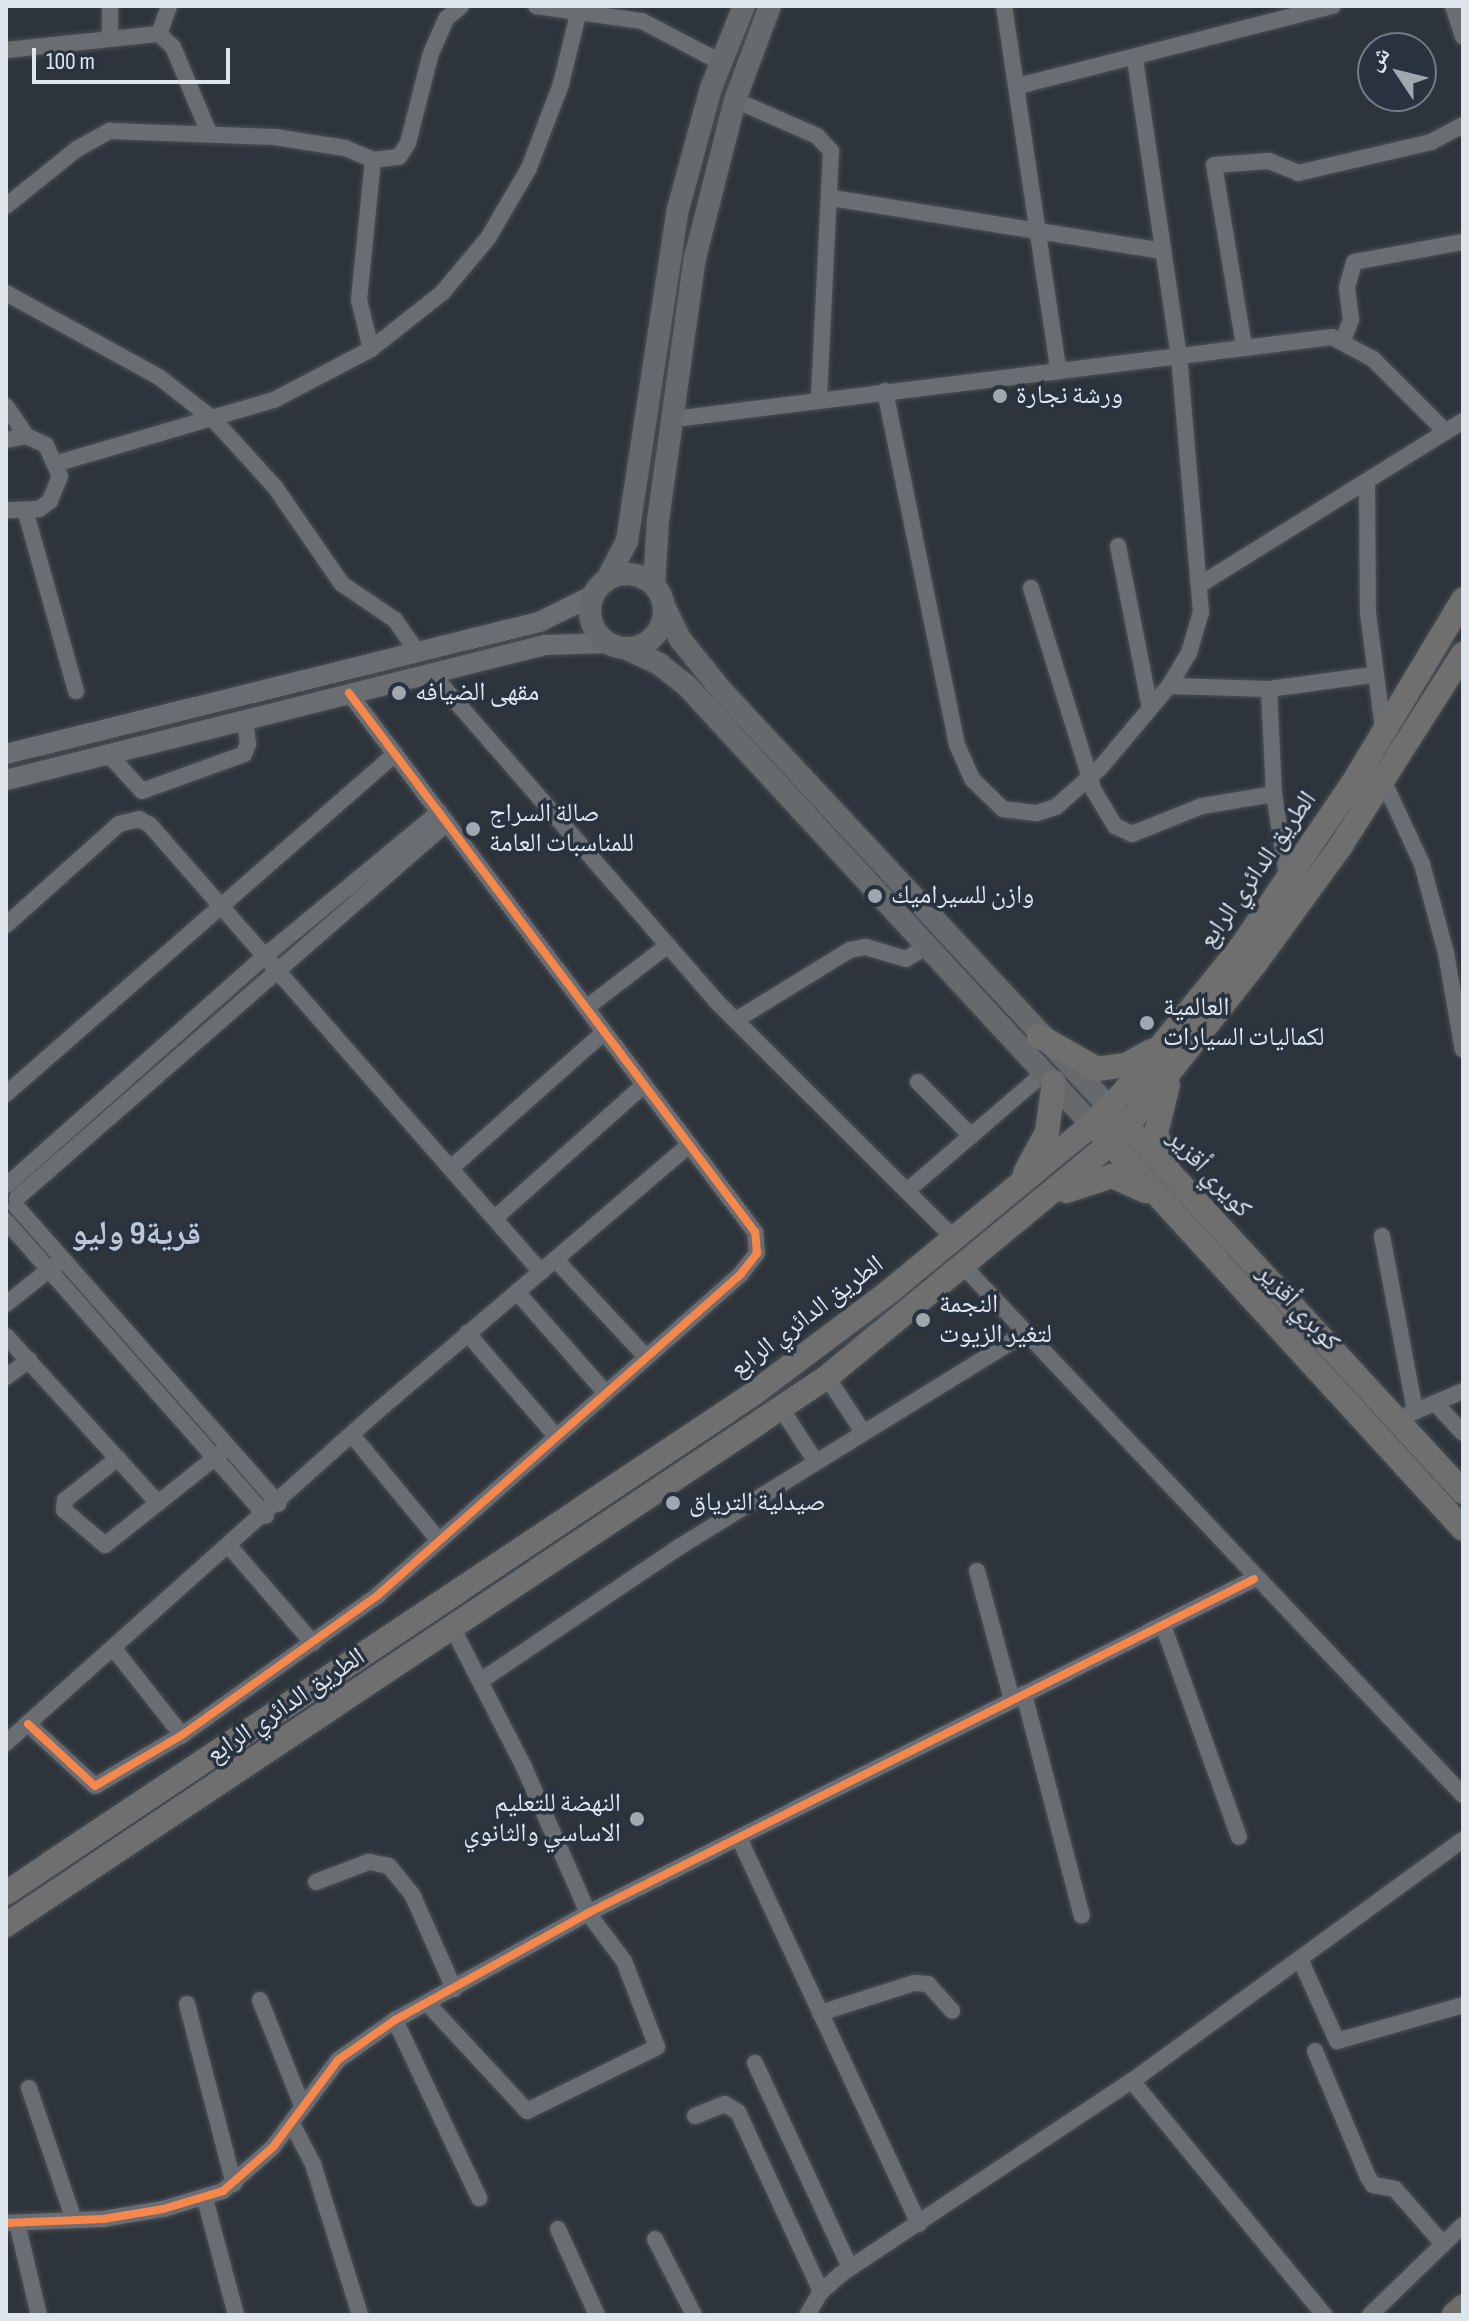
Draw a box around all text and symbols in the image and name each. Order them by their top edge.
scale bar [36,32,234,82]
north arrow [1357,32,1437,112]
text: ش [1361,42,1396,76]
text: 100 m [46,47,95,76]
place label: ورشة نجارة [1016,380,1123,412]
marker: ورشة نجارة [991,387,1009,405]
place label: مقهى الضيافه [415,677,539,709]
marker: مقهى الضيافه [390,684,408,702]
street label: الطريق الدائري الرابع [1192,786,1324,954]
place label: صالة السراج للمناسبات العامة [489,798,634,860]
marker: صالة السراج للمناسبات العامة [464,820,482,838]
place label: وازن للسيراميك [891,880,1034,912]
marker: وازن للسيراميك [866,887,884,905]
place label: العالمية لكماليات السيارات [1163,992,1325,1054]
marker: العالمية لكماليات السيارات [1138,1014,1156,1032]
street label: كويري أقزير [1160,1123,1258,1225]
district label: قرية9 وليو [71,1214,201,1254]
street label: الطريق الدائري الرابع [724,1249,890,1385]
street label: كوبري أقزير [1250,1258,1346,1358]
place label: النجمة لتغير الزيوت [939,1289,1052,1350]
marker: النجمة لتغير الزيوت [914,1311,932,1329]
place label: صيدلية الترياق [689,1487,826,1519]
marker: صيدلية الترياق [664,1494,682,1512]
street label: الطريق الدائري الرابع [201,1642,371,1770]
place label: النهضة للتعليم الاساسي والثانوي [463,1788,621,1850]
marker: النهضة للتعليم الاساسي والثانوي [628,1810,646,1828]

